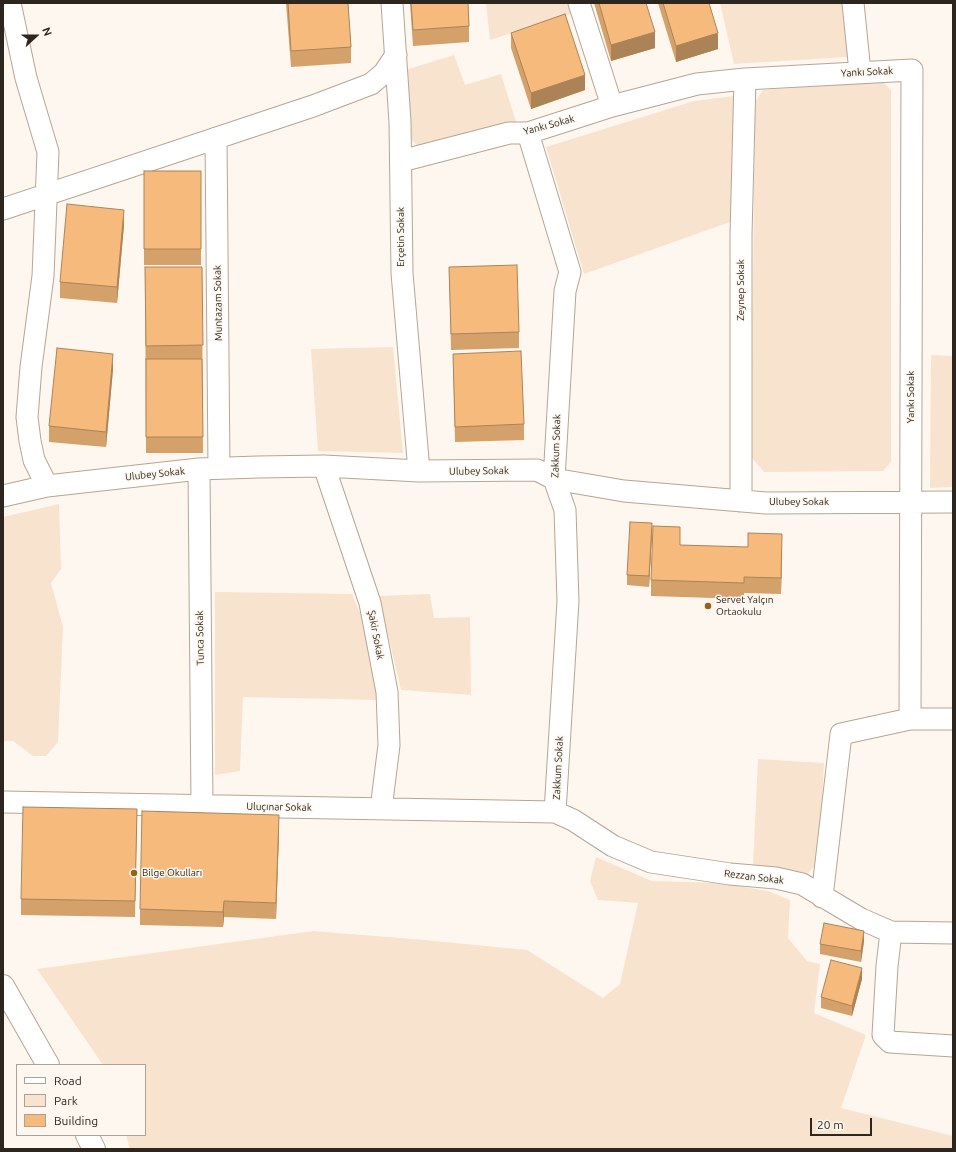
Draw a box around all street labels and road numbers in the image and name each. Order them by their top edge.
street label: Yankı Sokak [841,65,893,79]
street label: Yankı Sokak [522,112,576,138]
street label: Erçetin Sokak [395,207,407,267]
street label: Zeynep Sokak [735,259,747,321]
street label: Muntazam Sokak [211,265,225,341]
street label: Yankı Sokak [905,371,917,423]
street label: Zakkum Sokak [549,414,563,478]
street label: Ulubey Sokak [449,464,509,478]
street label: Ulubey Sokak [125,465,185,483]
street label: Ulubey Sokak [769,496,829,508]
street label: Şakir Sokak [365,609,387,661]
street label: Tunca Sokak [194,610,206,666]
street label: Zakkum Sokak [550,736,566,800]
street label: Uluçınar Sokak [246,800,312,814]
street label: Rezzan Sokak [723,867,785,887]

